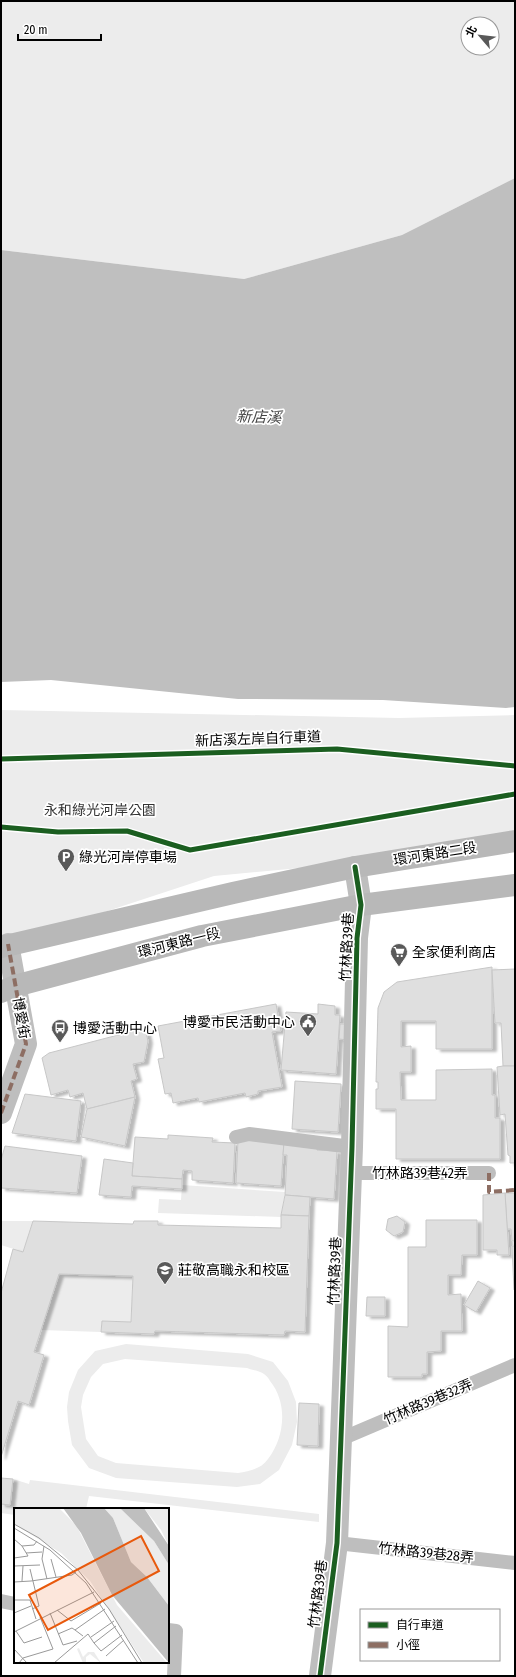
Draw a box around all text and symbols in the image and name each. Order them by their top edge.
scale bar [18,16,101,42]
north arrow [460,16,500,56]
text: 20 m [24,23,48,37]
text: 北 [463,24,480,39]
water label: 新店溪 [236,407,284,427]
street label: 新店溪左岸自行車道 [195,728,321,750]
park label: 永和綠光河岸公園 [44,802,156,819]
street label: 環河東路二段 [392,839,478,869]
parking icon: 綠光河岸停車場 [56,847,76,872]
place label: 綠光河岸停車場 [79,849,177,866]
street label: 竹林路39巷 [337,912,357,982]
street label: 環河東路一段 [136,925,222,961]
supermarket icon: 全家便利商店 [389,942,409,967]
place label: 全家便利商店 [412,944,496,961]
street label: 博愛街 [9,996,33,1040]
public building icon: 博愛市民活動中心 [298,1012,318,1037]
place label: 博愛市民活動中心 [183,1014,295,1031]
bus stop icon: 博愛活動中心 [50,1018,70,1043]
place label: 博愛活動中心 [73,1020,157,1037]
street label: 竹林路39巷42弄 [372,1165,468,1182]
street label: 竹林路39巷 [325,1236,345,1306]
school or university icon: 莊敬高職永和校區 [155,1260,175,1285]
place label: 莊敬高職永和校區 [178,1262,290,1279]
street label: 竹林路39巷32弄 [381,1376,475,1428]
inset map [14,1508,169,1663]
street label: 竹林路39巷28弄 [377,1540,475,1566]
street label: 竹林路39巷 [305,1559,331,1629]
legend [360,1609,500,1661]
text: 自行車道 [396,1618,444,1632]
text: 小徑 [396,1638,420,1652]

